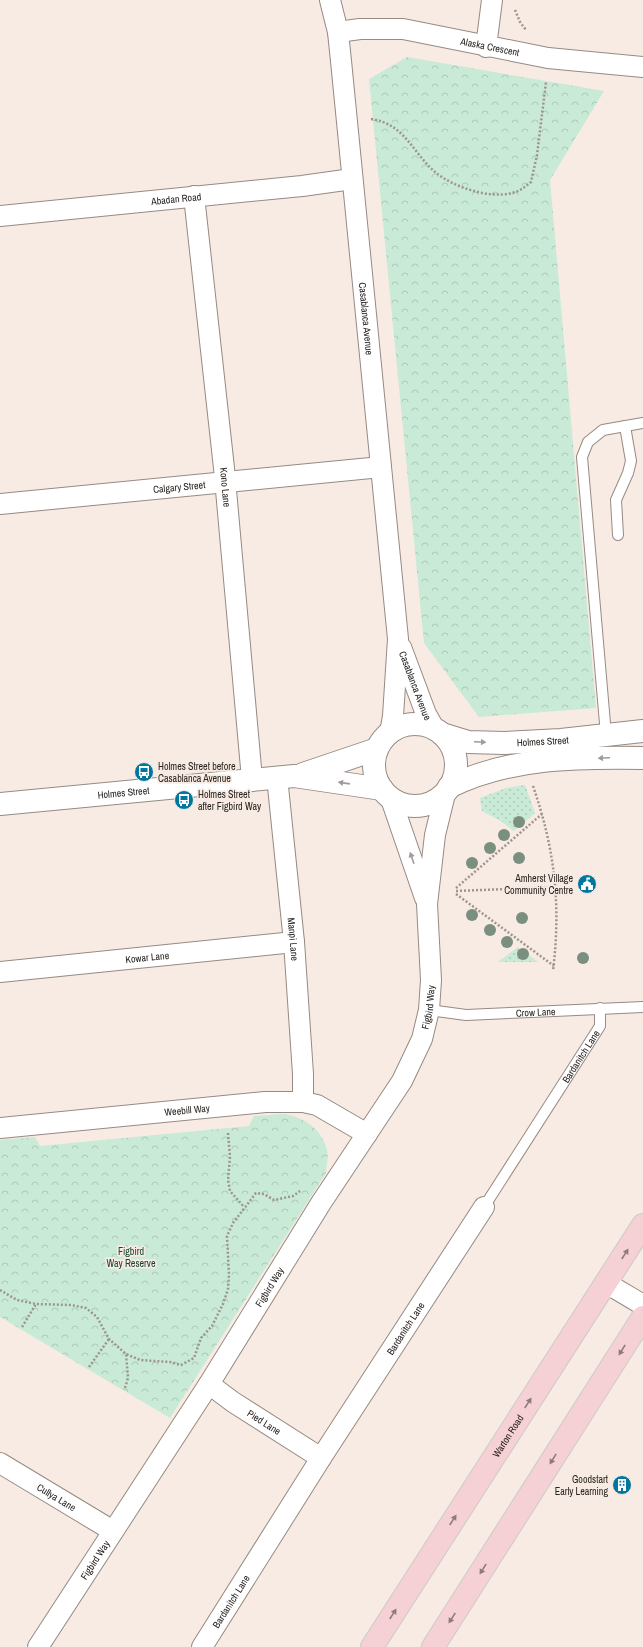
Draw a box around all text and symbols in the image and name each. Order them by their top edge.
street label: Alaska Crescent [458,34,521,59]
street label: Abadan Road [150,190,202,208]
street label: Casablanca Avenue [356,282,376,356]
street label: Kono Lane [217,467,234,508]
street label: Calgary Street [152,478,207,496]
street label: Casablanca Avenue [396,649,434,723]
street label: Holmes Street [516,733,570,749]
one-way arrow [474,739,486,746]
one-way arrow [598,754,610,761]
place label: Holmes Street before Casablanca Avenue [158,760,236,785]
bus stop icon: Holmes Street before Casablanca Avenue [133,761,155,783]
one-way arrow [338,780,350,786]
street label: Holmes Street [97,784,151,802]
place label: Holmes Street after Figbird Way [198,788,262,813]
bus stop icon: Holmes Street after Figbird Way [173,789,195,811]
one-way arrow [409,851,415,863]
place label: Amherst Village Community Centre [504,872,573,897]
public building icon: Amherst Village Community Centre [576,873,598,895]
street label: Manpi Lane [285,917,301,962]
street label: Kowar Lane [125,949,170,966]
street label: Figbird Way [419,984,438,1031]
street label: Crow Lane [516,1005,556,1020]
street label: Bardanitch Lane [559,1027,603,1085]
street label: Weebill Way [164,1101,211,1119]
park label: Figbird Way Reserve [107,1245,156,1270]
one-way arrow [621,1248,628,1260]
street label: Figbird Way [252,1264,287,1309]
street label: Bardanitch Lane [384,1299,428,1357]
one-way arrow [618,1345,626,1355]
one-way arrow [524,1398,532,1408]
street label: Pied Lane [245,1407,284,1438]
street label: Warton Road [490,1412,527,1460]
one-way arrow [549,1454,556,1465]
place label: Goodstart Early Learning [555,1473,609,1498]
building icon: Goodstart Early Learning [611,1474,633,1496]
street label: Cullya Lane [34,1481,79,1514]
one-way arrow [450,1514,457,1526]
street label: Figbird Way [78,1537,113,1582]
one-way arrow [479,1564,487,1574]
street label: Bardanitch Lane [210,1572,253,1631]
one-way arrow [389,1609,397,1619]
one-way arrow [448,1612,455,1624]

